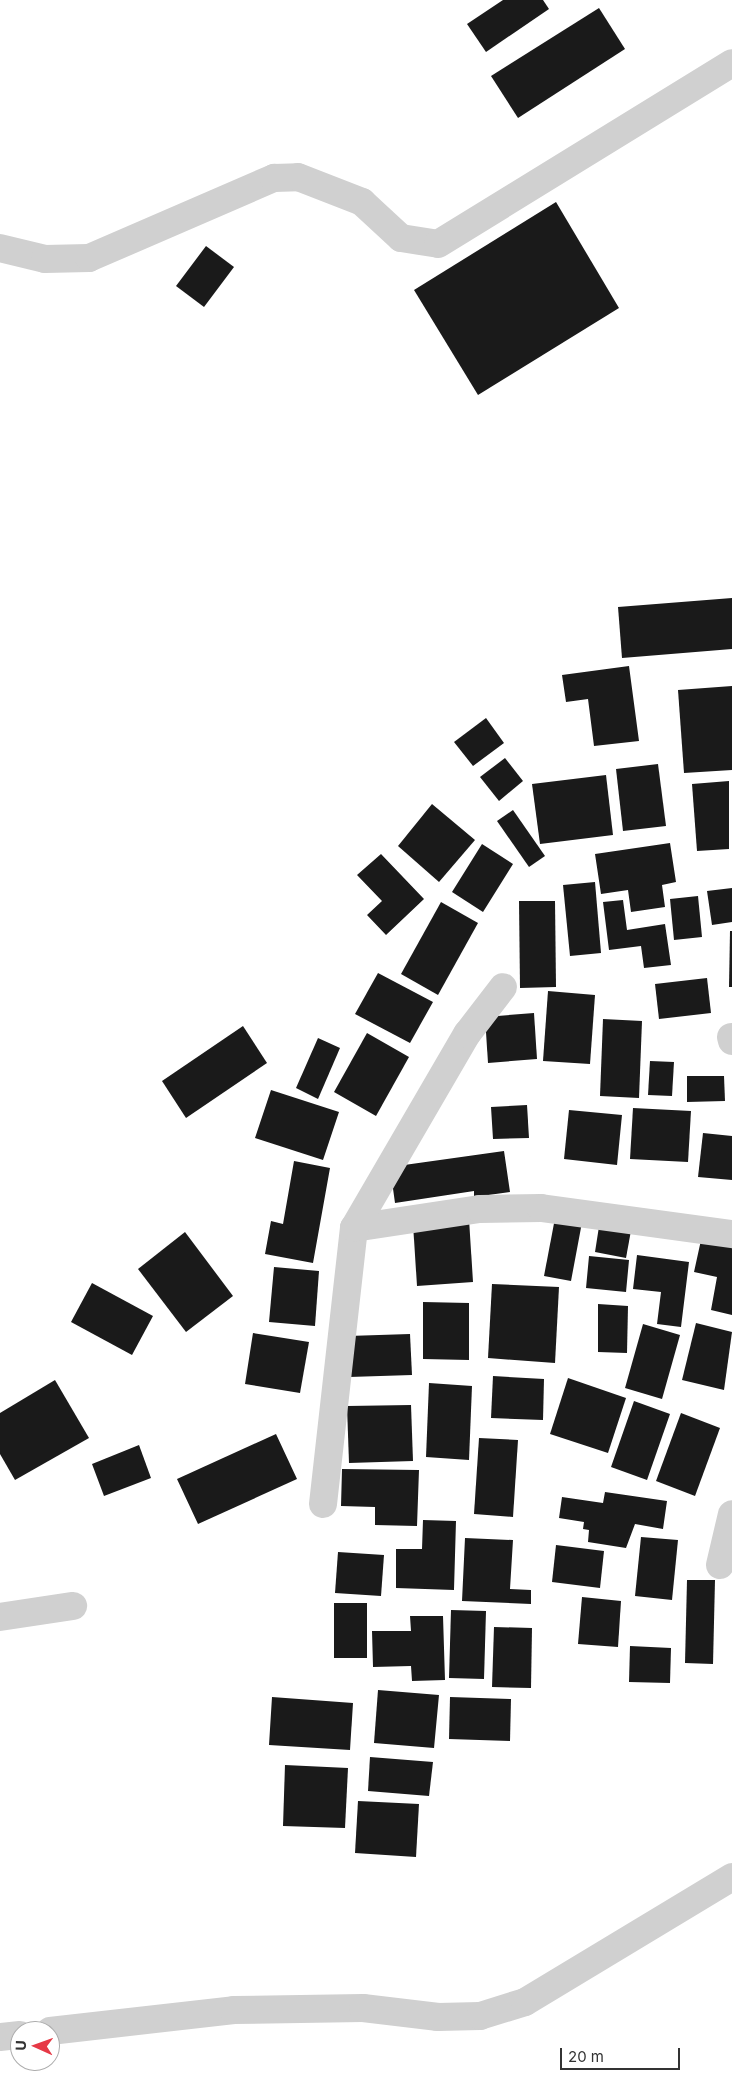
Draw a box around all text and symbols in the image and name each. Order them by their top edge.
north arrow [10,2021,60,2071]
scale bar [562,2038,682,2070]
text: U [12,2040,29,2051]
text: 20 m [568,2047,604,2066]

